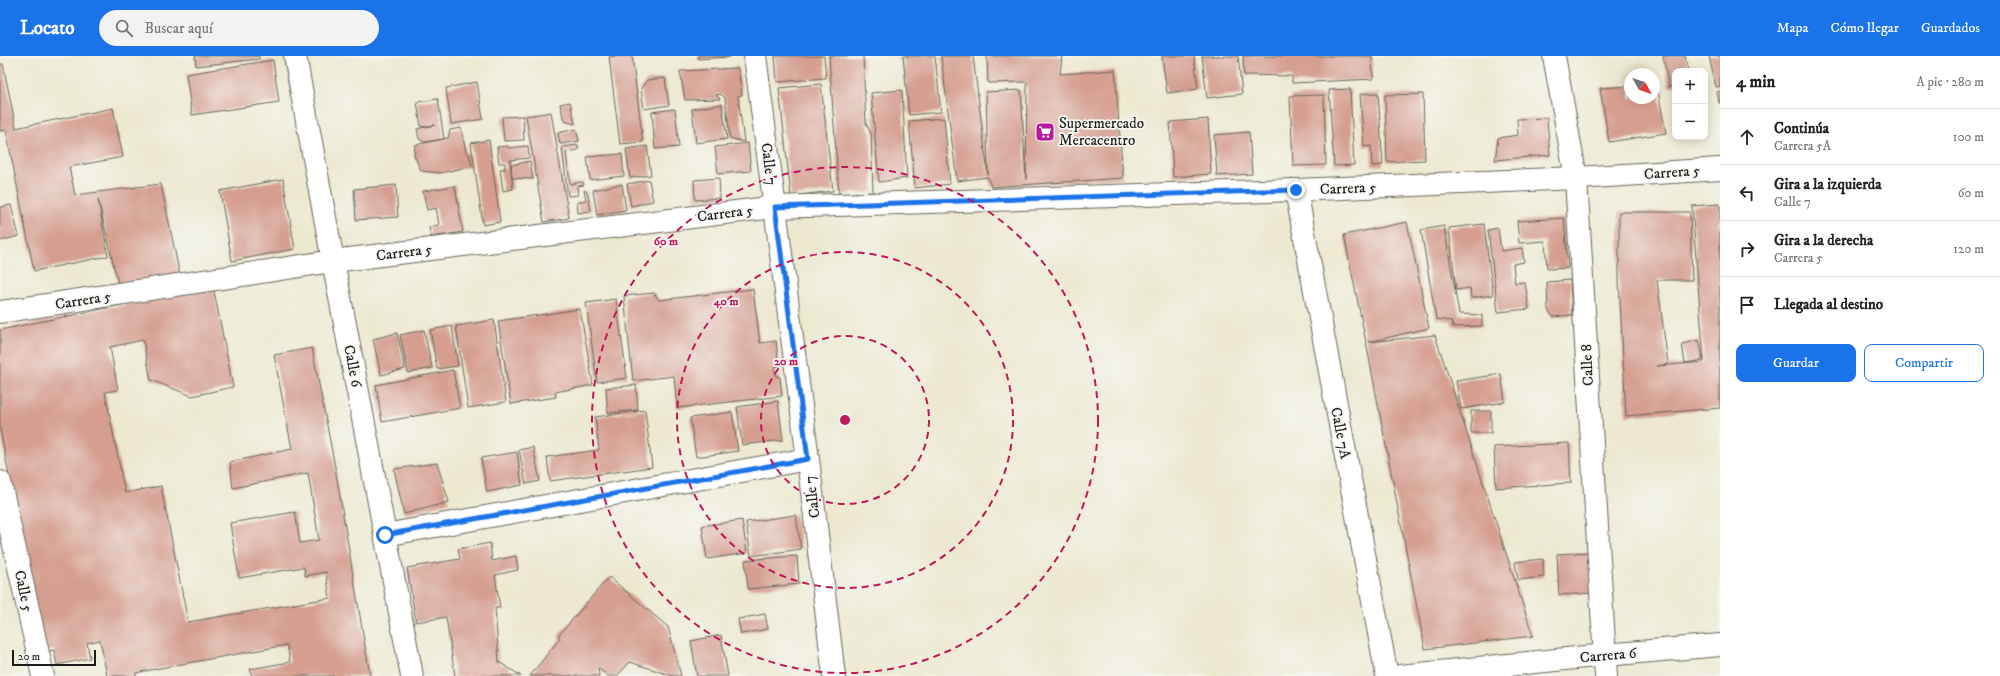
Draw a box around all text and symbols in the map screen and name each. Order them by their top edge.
search box [99,10,379,46]
text: Locato [20,17,75,40]
icon: search [113,17,135,39]
text: Buscar aquí [145,19,213,38]
text: Mapa [1777,19,1808,37]
text: Cómo llegar [1830,19,1899,37]
text: Guardados [1921,19,1980,37]
north arrow [1624,68,1660,104]
map controls [1672,68,1708,140]
button: + [1672,68,1708,104]
text: 4 min [1736,71,1775,93]
text: A pie · 280 m [1917,74,1984,90]
button: − [1672,104,1708,140]
place label: Supermercado Mercacentro [1059,114,1144,150]
text: Continúa [1774,119,1829,138]
supermarket icon: Supermercado Mercacentro [1034,121,1056,143]
icon: ahead [1736,126,1758,148]
text: 100 m [1953,129,1984,145]
text: Carrera 5A [1774,138,1831,154]
street label: Calle 7 [756,142,781,186]
street label: Carrera 5 [1643,161,1701,184]
text: Gira a la izquierda [1774,175,1882,194]
street label: Carrera 5 [1320,178,1377,199]
route end [1287,181,1305,199]
icon: left [1736,182,1758,204]
text: 60 m [1958,185,1984,201]
text: Calle 7 [1774,194,1811,210]
street label: Carrera 5 [696,201,755,226]
text: Gira a la derecha [1774,231,1873,250]
text: 60 m [654,234,678,249]
icon: right [1736,238,1758,260]
street label: Carrera 5 [375,240,434,265]
text: 120 m [1953,241,1984,257]
text: Carrera 5 [1774,250,1823,266]
street label: Carrera 5 [54,287,113,314]
text: 40 m [713,294,738,309]
icon: arrive [1736,294,1758,316]
text: Llegada al destino [1774,295,1883,314]
street label: Calle 6 [339,343,366,390]
street label: Calle 8 [1577,343,1598,387]
button: Guardar [1736,344,1856,382]
button: Compartir [1864,344,1984,382]
text: 20 m [774,354,798,369]
street label: Calle 7A [1326,406,1355,461]
centre of rings [838,413,852,427]
street label: Calle 7 [800,475,825,519]
route start [376,526,394,544]
street label: Calle 5 [10,568,37,614]
street label: Carrera 6 [1579,643,1638,667]
scale bar [12,648,96,667]
text: 20 m [18,650,40,664]

